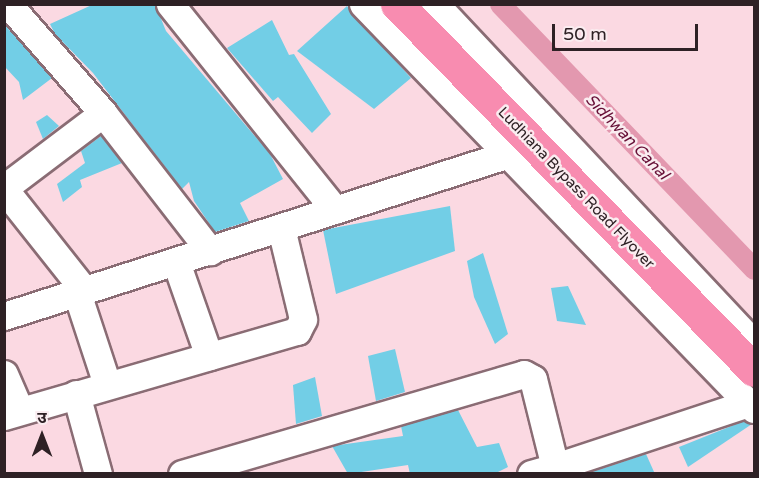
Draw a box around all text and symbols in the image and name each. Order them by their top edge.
scale bar [555,12,700,50]
text: 50 m [563,23,607,45]
water label: Sidhwan Canal [581,90,673,184]
street label: Ludhiana Bypass Road Flyover [494,103,658,273]
north arrow [12,406,72,466]
text: उ [37,408,47,428]

